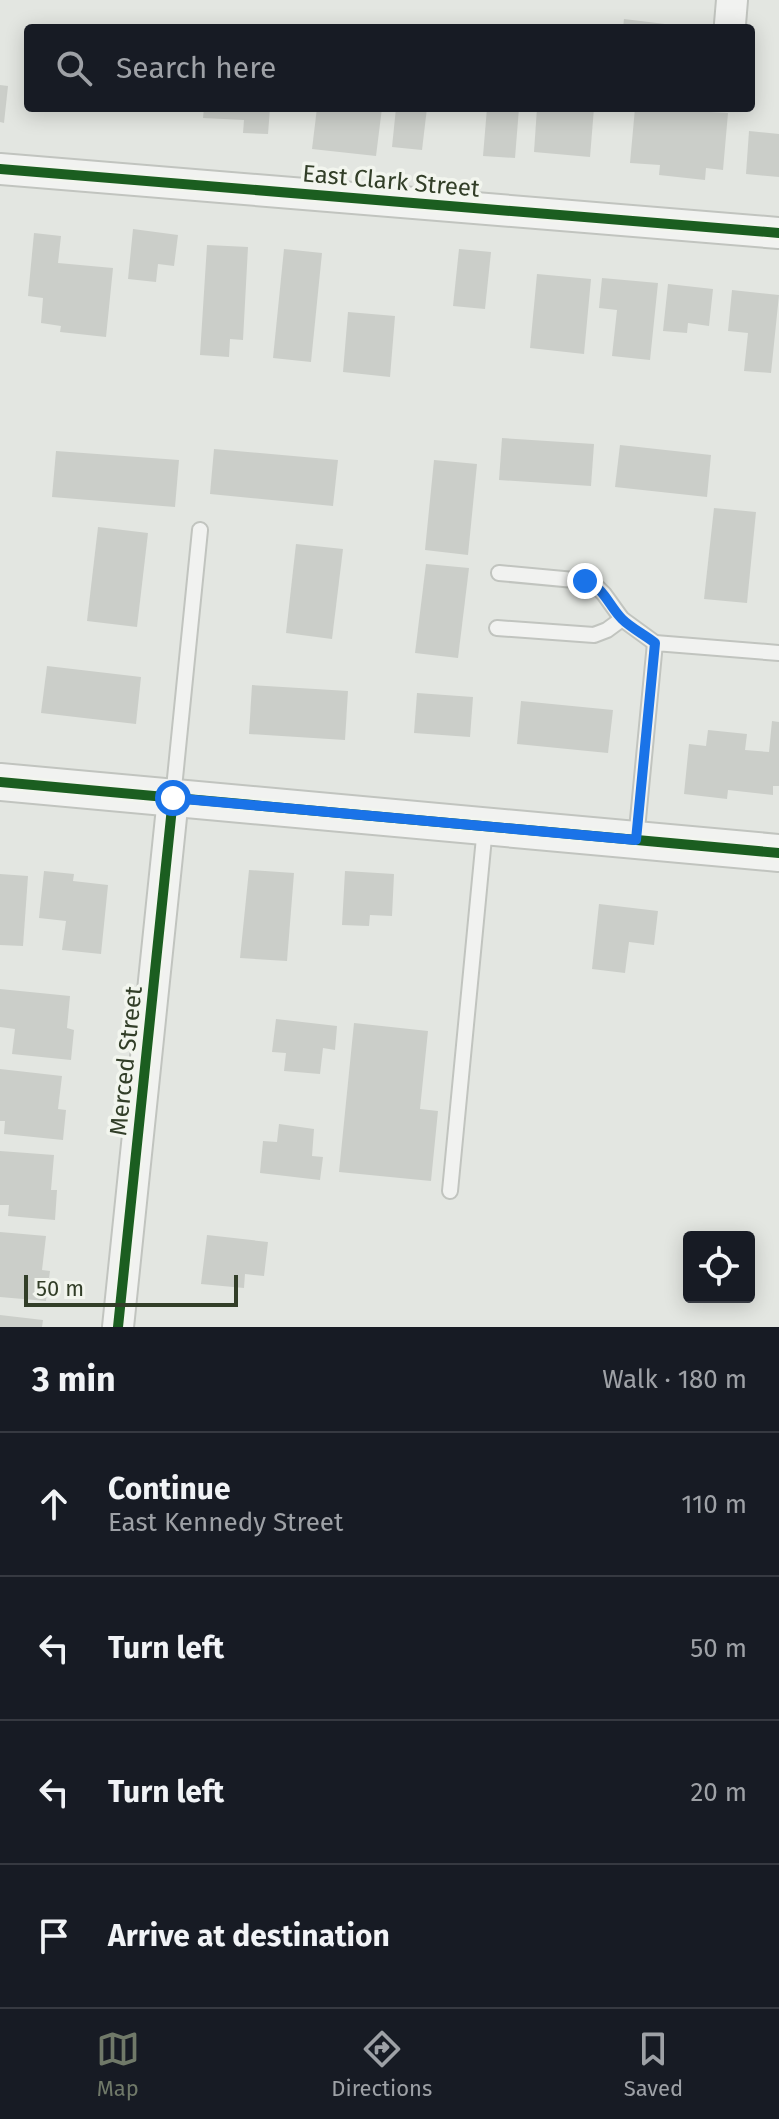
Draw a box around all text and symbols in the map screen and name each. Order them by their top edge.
search box [24,24,755,112]
icon: search [52,46,96,90]
text: Search here [116,50,276,86]
street label: East Clark Street [301,159,481,203]
route end [567,563,603,599]
route start [155,780,191,816]
street label: Merced Street [104,985,148,1137]
map controls [683,1231,755,1303]
button: locate [683,1231,755,1303]
scale bar [24,1271,238,1307]
text: 50 m [36,1275,84,1302]
text: 3 min [32,1359,116,1400]
text: Walk · 180 m [602,1364,747,1395]
text: Continue [108,1471,231,1507]
icon: ahead [32,1482,76,1526]
text: 110 m [681,1489,747,1520]
text: East Kennedy Street [108,1507,343,1538]
icon: left [32,1626,76,1670]
text: Turn left [108,1630,224,1666]
text: 50 m [690,1633,747,1664]
icon: left [32,1770,76,1814]
text: Turn left [108,1774,224,1810]
text: 20 m [690,1777,747,1808]
icon: arrive [32,1914,76,1958]
text: Arrive at destination [108,1918,390,1954]
tab: Map [96,2027,140,2102]
tab: Directions [331,2027,432,2102]
tab: Saved [624,2027,683,2102]

